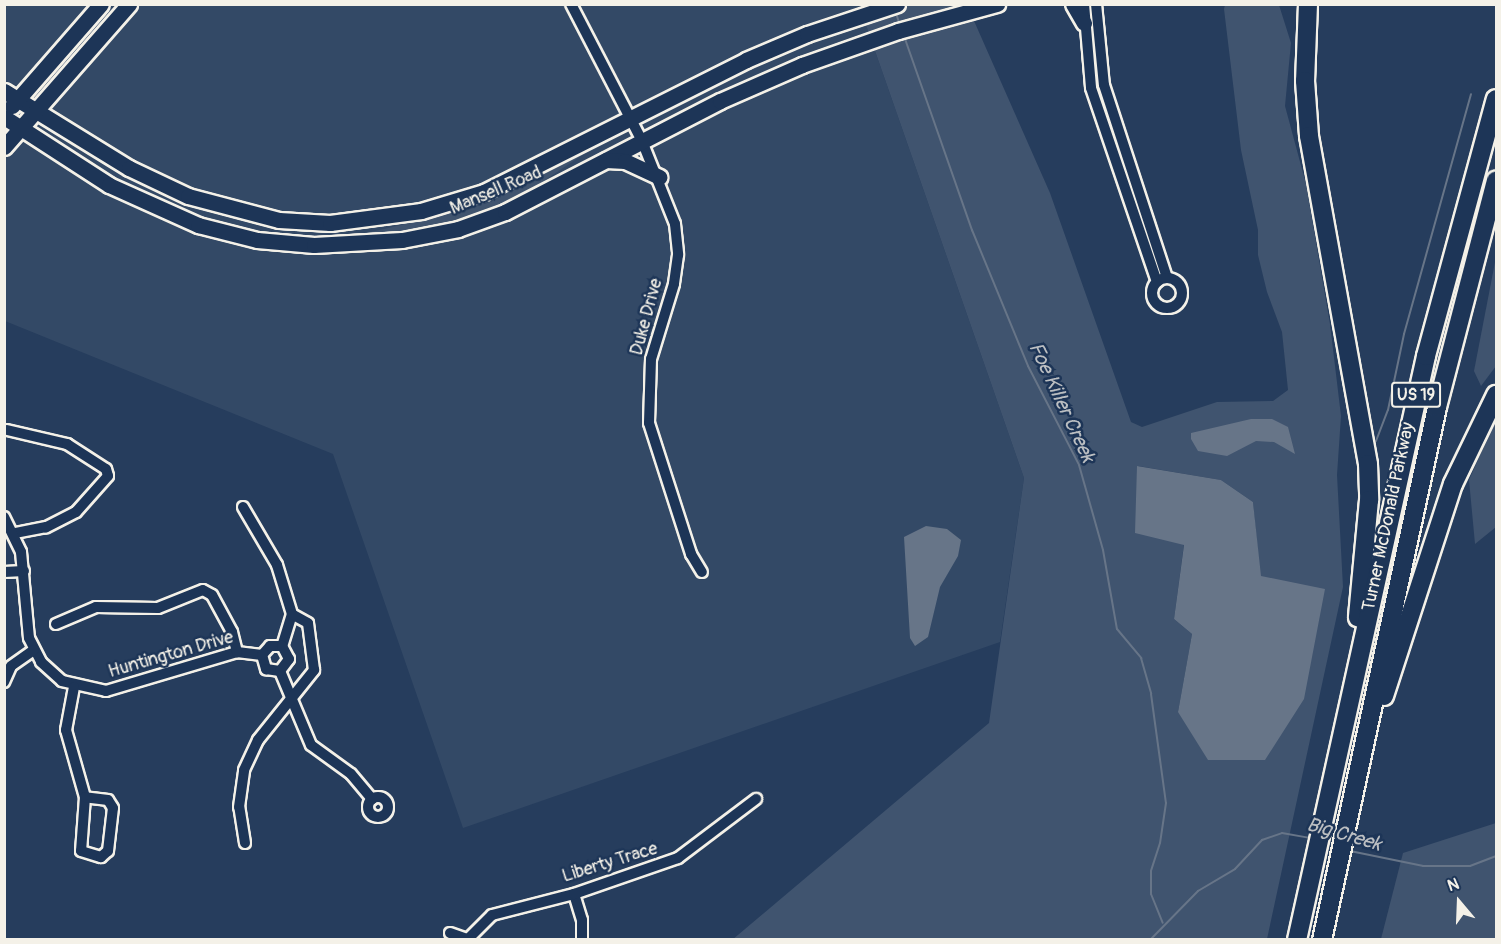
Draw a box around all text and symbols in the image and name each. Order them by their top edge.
street label: Mansell Road [447,162,545,220]
street label: Duke Drive [626,276,668,358]
water label: Foe Killer Creek [1024,338,1100,466]
road number: US 19 [1390,382,1442,408]
street label: Turner McDonald Parkway [1358,421,1420,613]
street label: Huntington Drive [106,627,236,683]
water label: Big Creek [1304,812,1384,856]
street label: Liberty Trace [560,838,660,888]
north arrow [1429,872,1489,932]
text: N [1445,874,1462,896]

